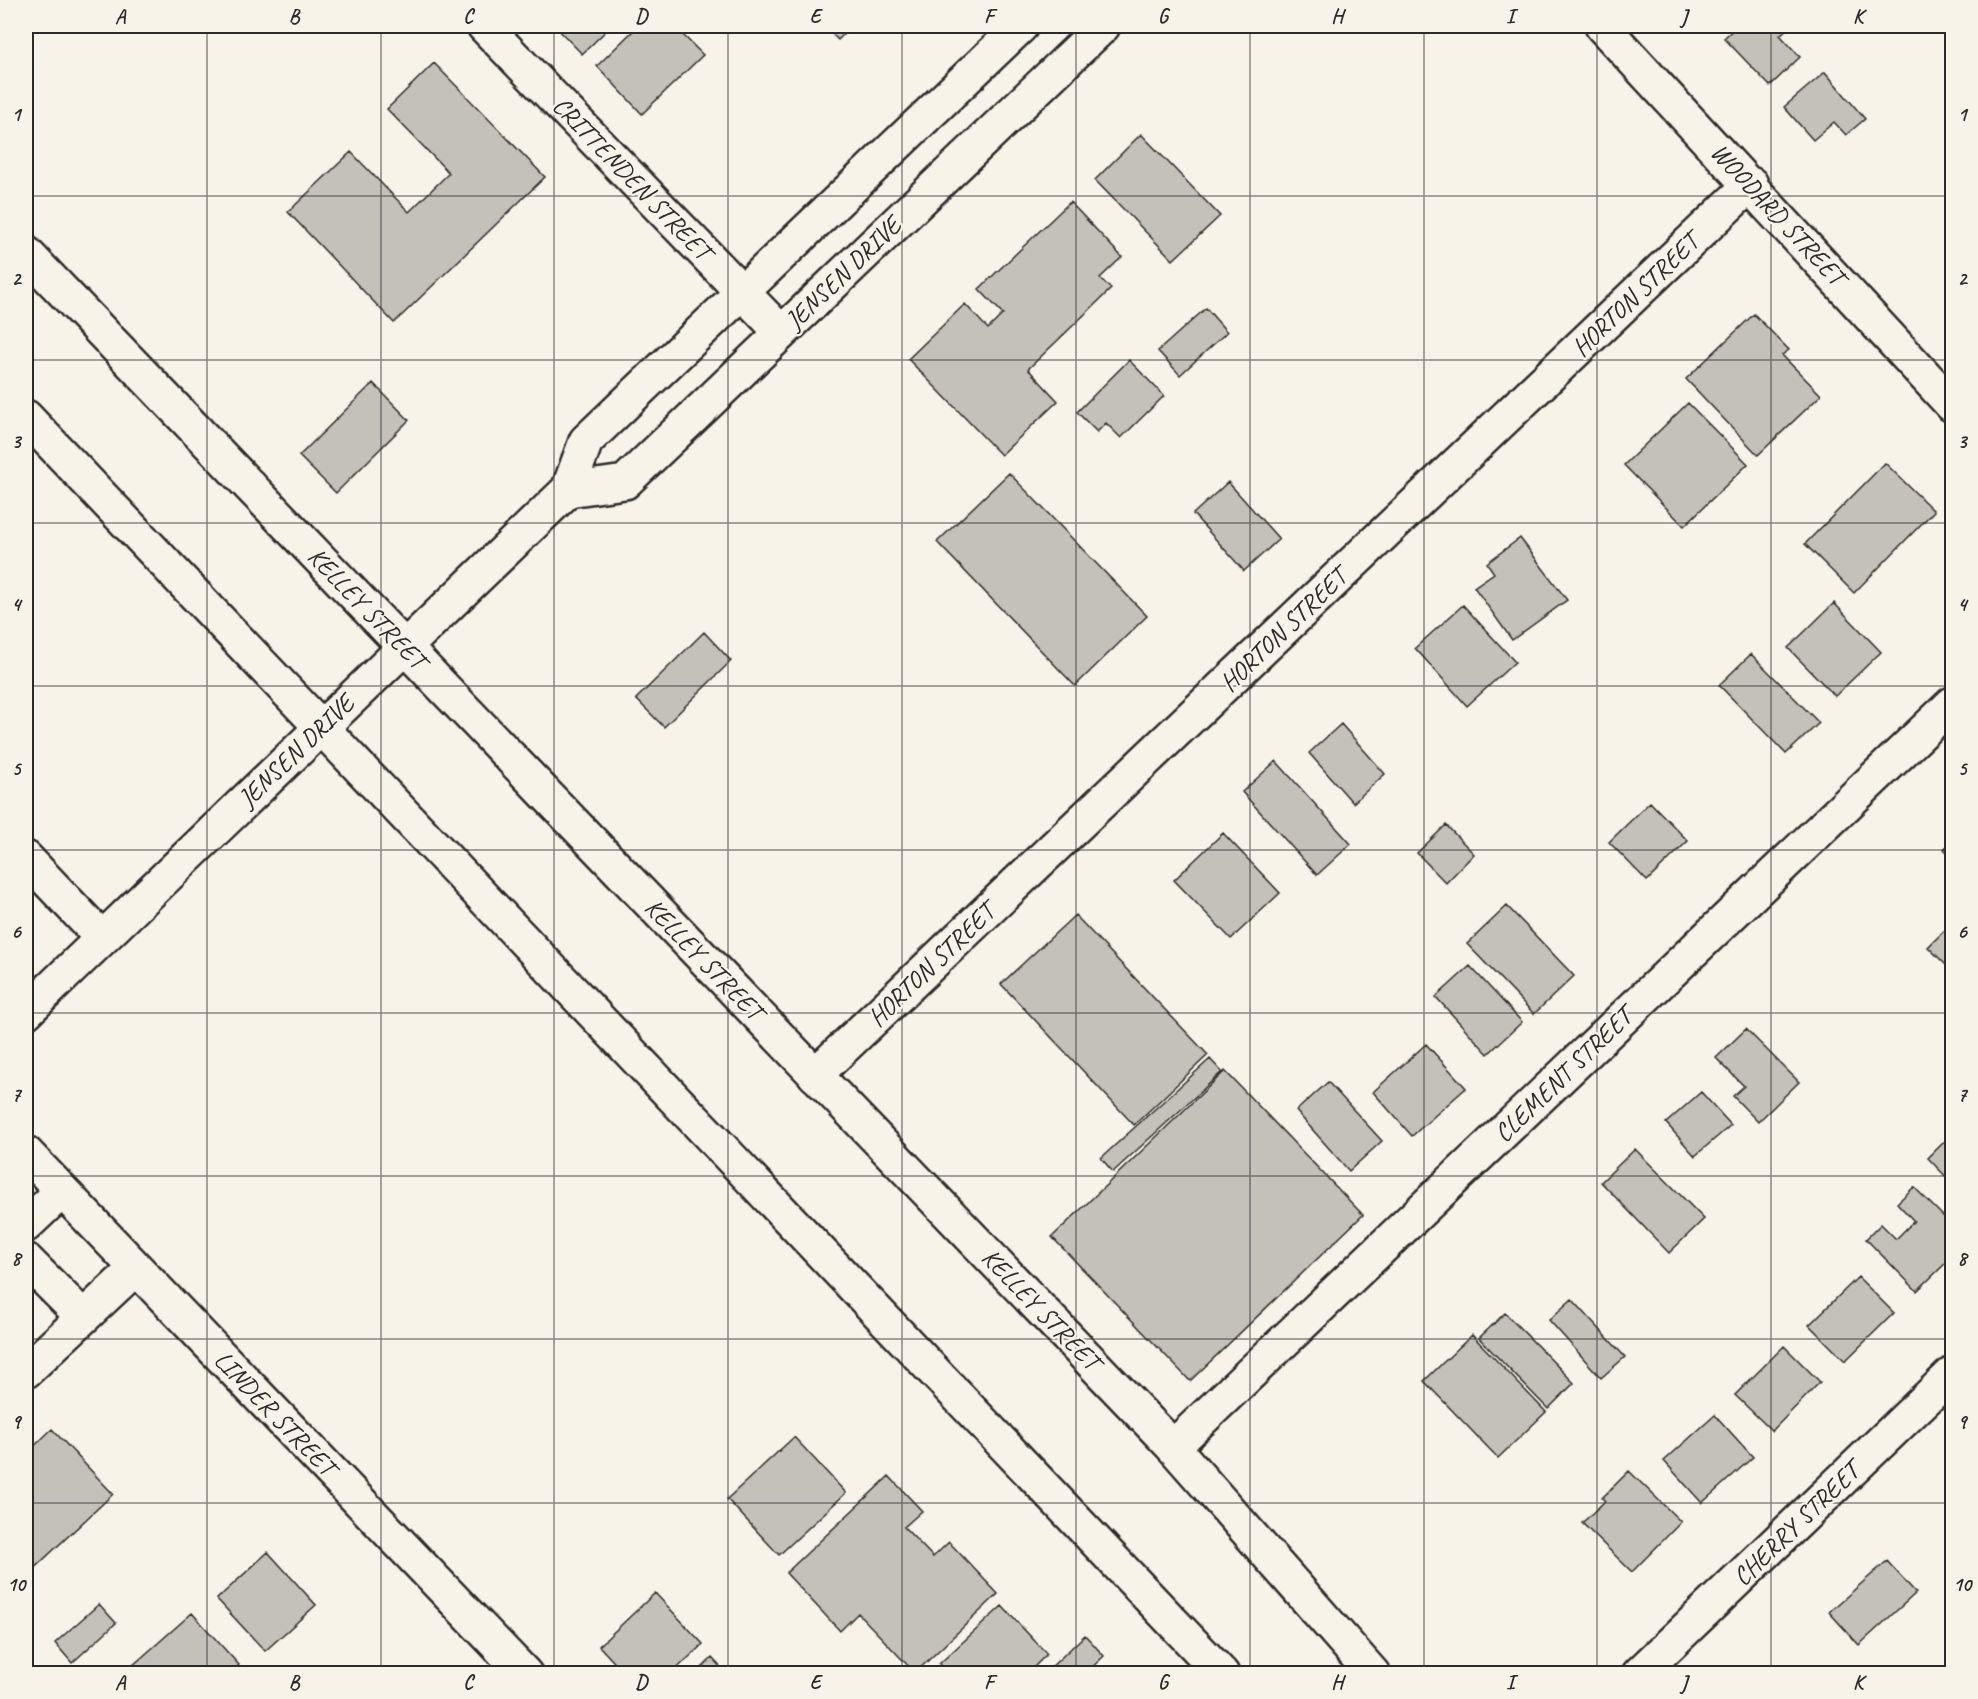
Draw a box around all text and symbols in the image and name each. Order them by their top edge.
text: A [115,4,127,29]
text: B [289,4,301,29]
text: C [463,4,475,29]
text: D [635,4,649,29]
text: E [810,4,824,29]
text: F [984,4,998,29]
text: G [1158,4,1171,29]
text: H [1331,4,1346,29]
text: I [1506,4,1519,29]
text: J [1679,4,1691,29]
text: K [1853,4,1867,29]
street label: CRITTENDEN STREET [546,89,723,271]
text: 1 [12,102,23,127]
text: 1 [1958,102,1969,127]
street label: WOODARD STREET [1704,136,1856,296]
street label: JENSEN DRIVE [777,207,910,338]
street label: HORTON STREET [1565,222,1710,364]
text: 2 [12,266,23,291]
text: 2 [1958,266,1969,291]
text: 3 [12,429,23,454]
text: 3 [1958,429,1969,454]
street label: KELLEY STREET [301,540,437,680]
street label: HORTON STREET [1213,557,1358,699]
text: 4 [12,592,24,617]
text: 4 [1958,592,1970,617]
street label: JENSEN DRIVE [230,685,363,816]
text: 5 [12,756,23,781]
text: 5 [1958,756,1969,781]
street label: KELLEY STREET [638,891,774,1031]
street label: HORTON STREET [861,892,1006,1034]
text: 6 [11,919,22,944]
text: 6 [1957,919,1968,944]
street label: CLEMENT STREET [1487,996,1644,1149]
text: 7 [12,1082,23,1107]
text: 7 [1958,1082,1969,1107]
street label: KELLEY STREET [975,1241,1111,1381]
text: 8 [12,1246,24,1271]
text: 8 [1958,1246,1970,1271]
street label: LINDER STREET [207,1344,347,1487]
text: 9 [12,1409,23,1434]
text: 9 [1958,1409,1969,1434]
street label: CHERRY STREET [1726,1450,1871,1593]
text: 10 [7,1572,27,1597]
text: 10 [1953,1572,1973,1597]
text: A [115,1670,127,1695]
text: B [289,1670,301,1695]
text: C [463,1670,475,1695]
text: D [635,1670,649,1695]
text: E [810,1670,824,1695]
text: F [984,1670,998,1695]
text: G [1158,1670,1171,1695]
text: H [1331,1670,1346,1695]
text: I [1506,1670,1519,1695]
text: J [1679,1670,1691,1695]
text: K [1853,1670,1867,1695]

